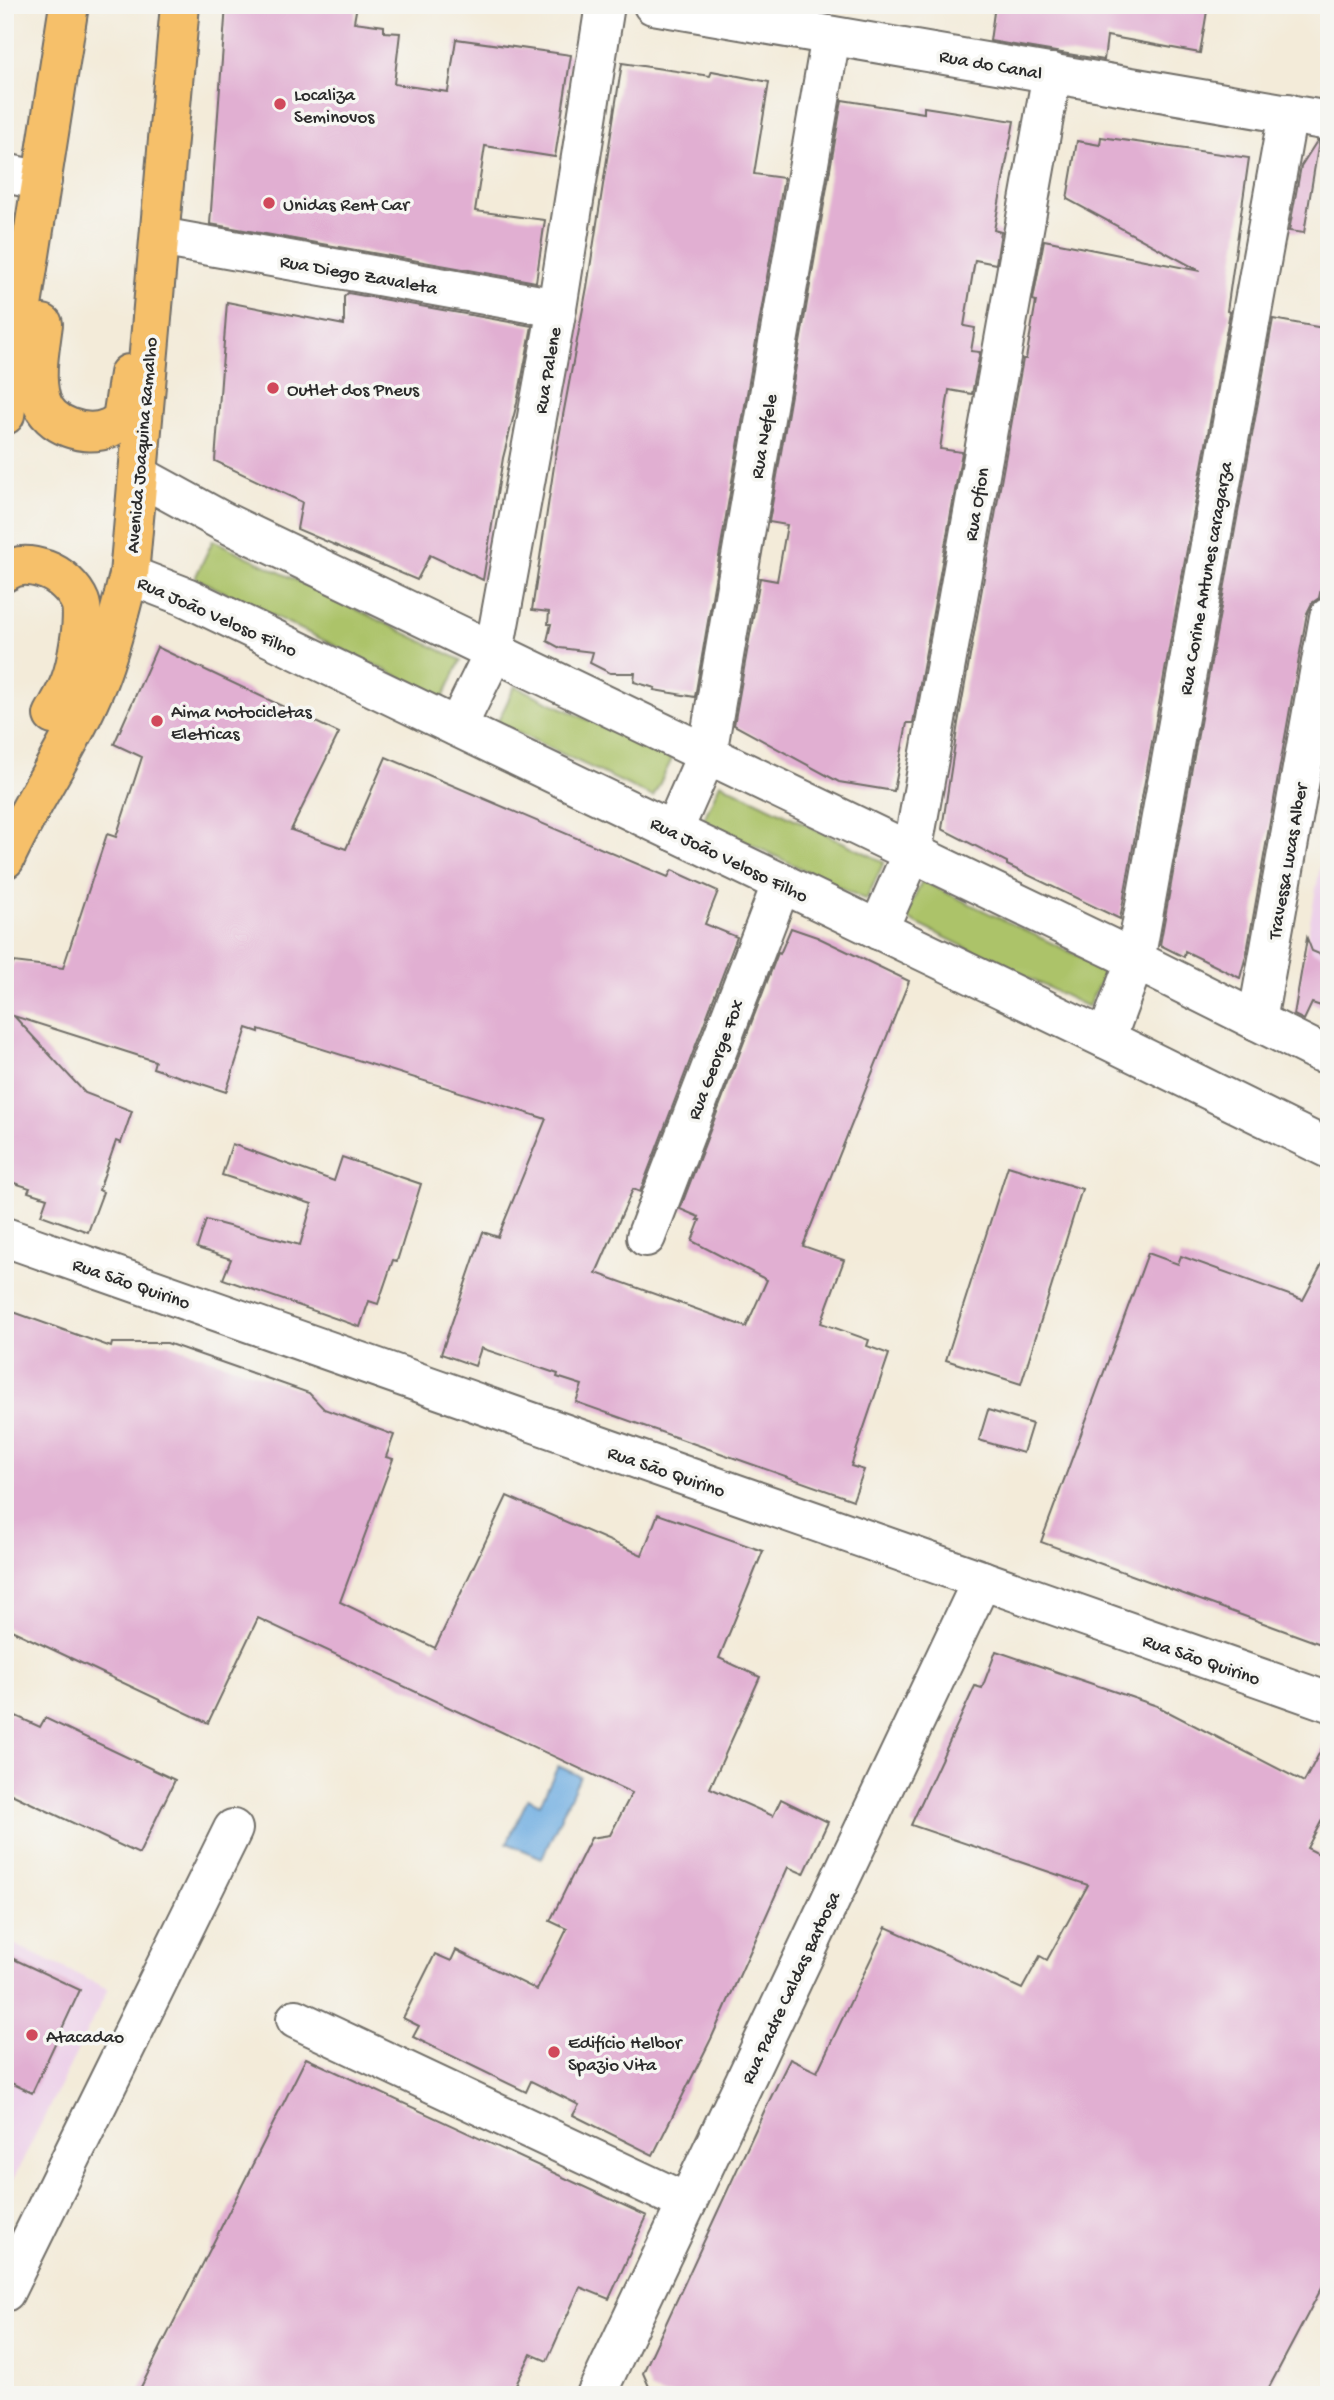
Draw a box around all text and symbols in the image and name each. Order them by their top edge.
street label: Rua do Canal [937,46,1044,87]
place label: Localiza Seminovos [294,85,375,130]
marker: Localiza Seminovos [272,96,288,112]
marker: Unidas Rent Car [261,195,277,211]
place label: Unidas Rent Car [283,195,411,218]
street label: Rua Diego Zavaleta [278,251,440,302]
street label: Rua Palene [531,325,568,416]
street label: Avenida Joaquina Ramalho [123,336,164,554]
marker: Outlet dos Pneus [265,380,281,396]
place label: Outlet dos Pneus [287,380,420,403]
street label: Rua Nefele [747,392,784,481]
street label: Rua Corine Antunes caragarza [1176,459,1240,697]
street label: Rua Ofion [961,466,996,543]
street label: Rua João Veloso Filho [133,573,300,664]
place label: Aima Motocicletas Eletricas [171,702,313,747]
marker: Aima Motocicletas Eletricas [149,713,165,729]
street label: Travessa Lucas Alber [1264,780,1315,942]
street label: Rua João Veloso Filho [646,813,811,909]
street label: Rua George Fox [684,997,751,1124]
street label: Rua São Quirino [69,1254,193,1316]
street label: Rua São Quirino [604,1442,728,1504]
street label: Rua São Quirino [1139,1630,1263,1692]
street label: Rua Padre Caldas Barbosa [737,1887,848,2088]
marker: Atacadao [24,2027,40,2043]
place label: Atacadao [46,2027,124,2050]
place label: Edifício Helbor Spazio Vita [568,2033,684,2078]
marker: Edifício Helbor Spazio Vita [546,2044,562,2060]

